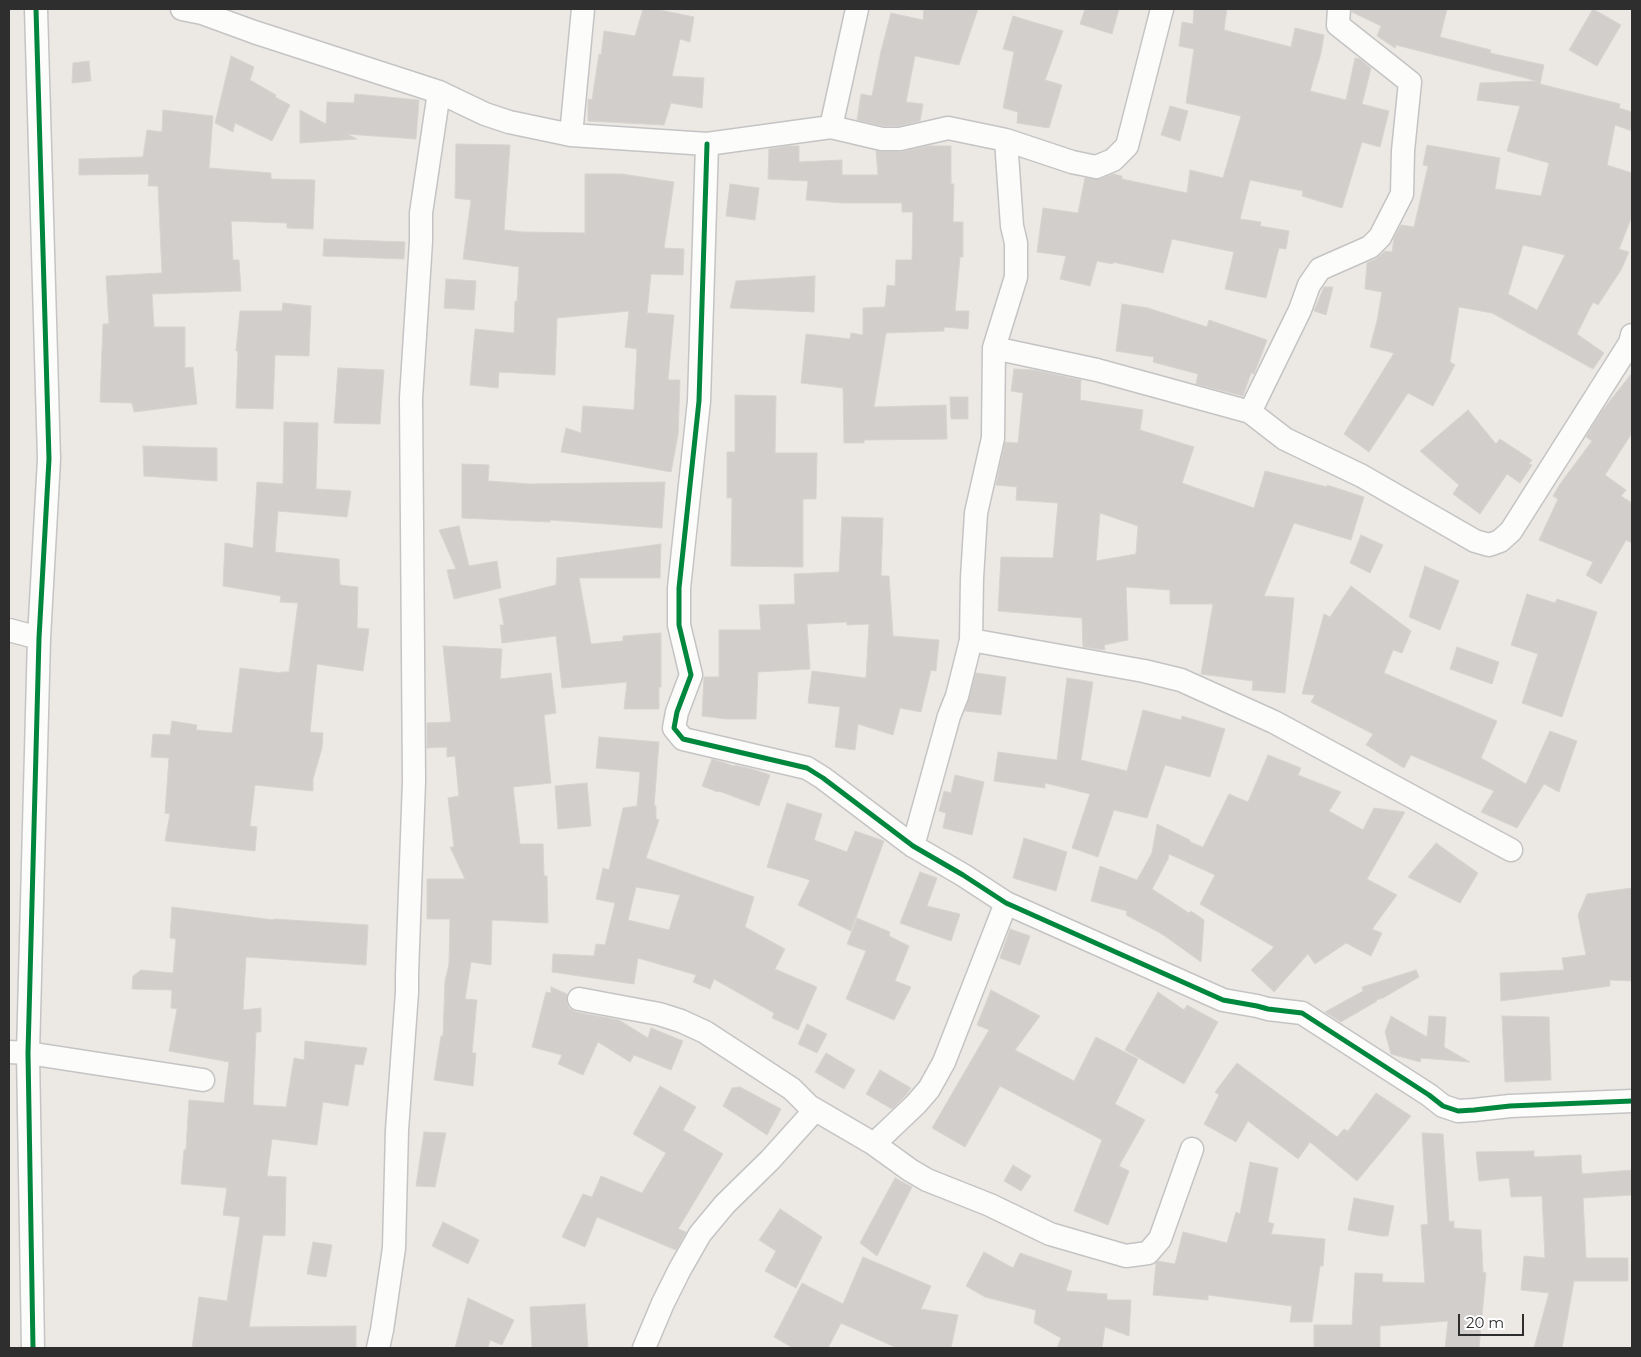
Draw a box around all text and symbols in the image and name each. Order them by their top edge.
scale bar [1461,1304,1527,1336]
text: 20 m [1466,1313,1504,1332]

